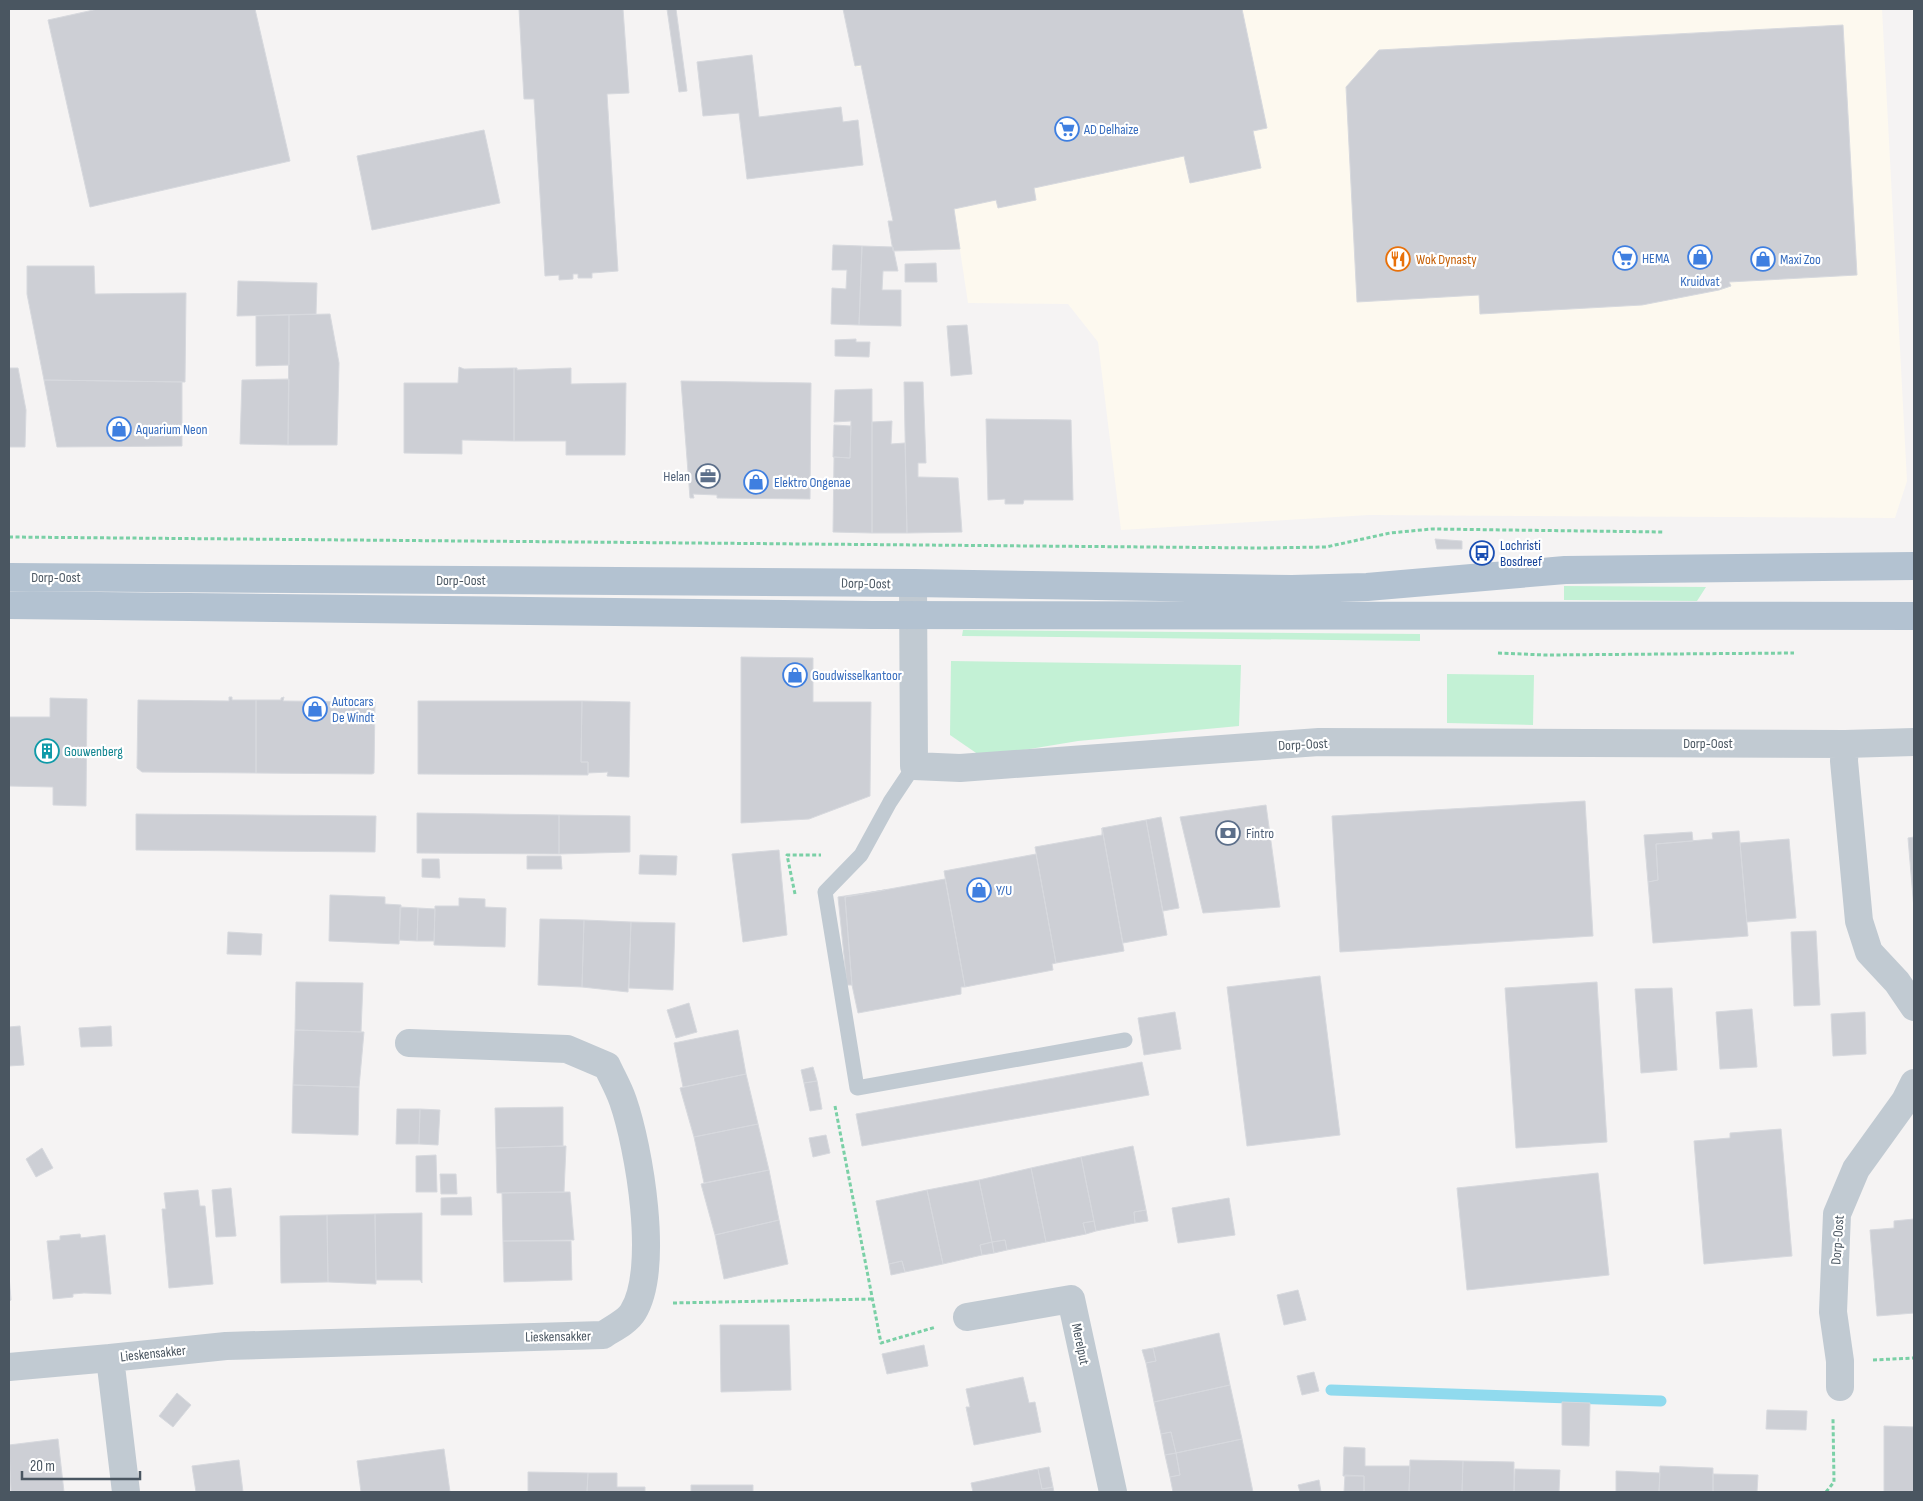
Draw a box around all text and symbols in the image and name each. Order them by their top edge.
supermarket icon: AD Delhaize [1054,116,1080,142]
place label: AD Delhaize [1083,121,1139,138]
shop icon: Kruidvat [1687,244,1713,270]
supermarket icon: HEMA [1612,245,1638,271]
restaurant icon: Wok Dynasty [1385,246,1411,272]
shop icon: Maxi Zoo [1750,246,1776,272]
place label: HEMA [1642,250,1670,267]
place label: Wok Dynasty [1416,251,1477,268]
place label: Maxi Zoo [1780,251,1821,268]
place label: Kruidvat [1680,273,1720,290]
shop icon: Aquarium Neon [106,416,132,442]
place label: Aquarium Neon [135,421,208,438]
office icon: Helan [695,463,721,489]
place label: Helan [663,468,690,485]
shop icon: Elektro Ongenae [743,469,769,495]
place label: Elektro Ongenae [774,474,851,491]
place label: Lochristi Bosdreef [1500,537,1543,570]
bus stop icon: Lochristi Bosdreef [1469,540,1495,566]
street label: Dorp-Oost [31,569,81,586]
street label: Dorp-Oost [436,572,486,589]
street label: Dorp-Oost [841,575,891,592]
shop icon: Goudwisselkantoor [782,662,808,688]
place label: Goudwisselkantoor [812,667,902,684]
place label: Autocars De Windt [331,693,375,726]
shop icon: Autocars De Windt [302,696,328,722]
street label: Dorp-Oost [1278,735,1328,754]
street label: Dorp-Oost [1683,735,1733,752]
building icon: Gouwenberg [34,738,60,764]
place label: Gouwenberg [64,743,123,760]
bank icon: Fintro [1215,820,1241,846]
place label: Fintro [1246,825,1274,842]
shop icon: Y/U [966,877,992,903]
place label: Y/U [996,882,1012,899]
street label: Dorp-Oost [1827,1215,1848,1265]
street label: Merelput [1068,1322,1093,1366]
street label: Lieskensakker [525,1327,591,1346]
street label: Lieskensakker [120,1342,187,1365]
scale bar [22,1448,140,1480]
text: 20 m [30,1457,55,1476]

